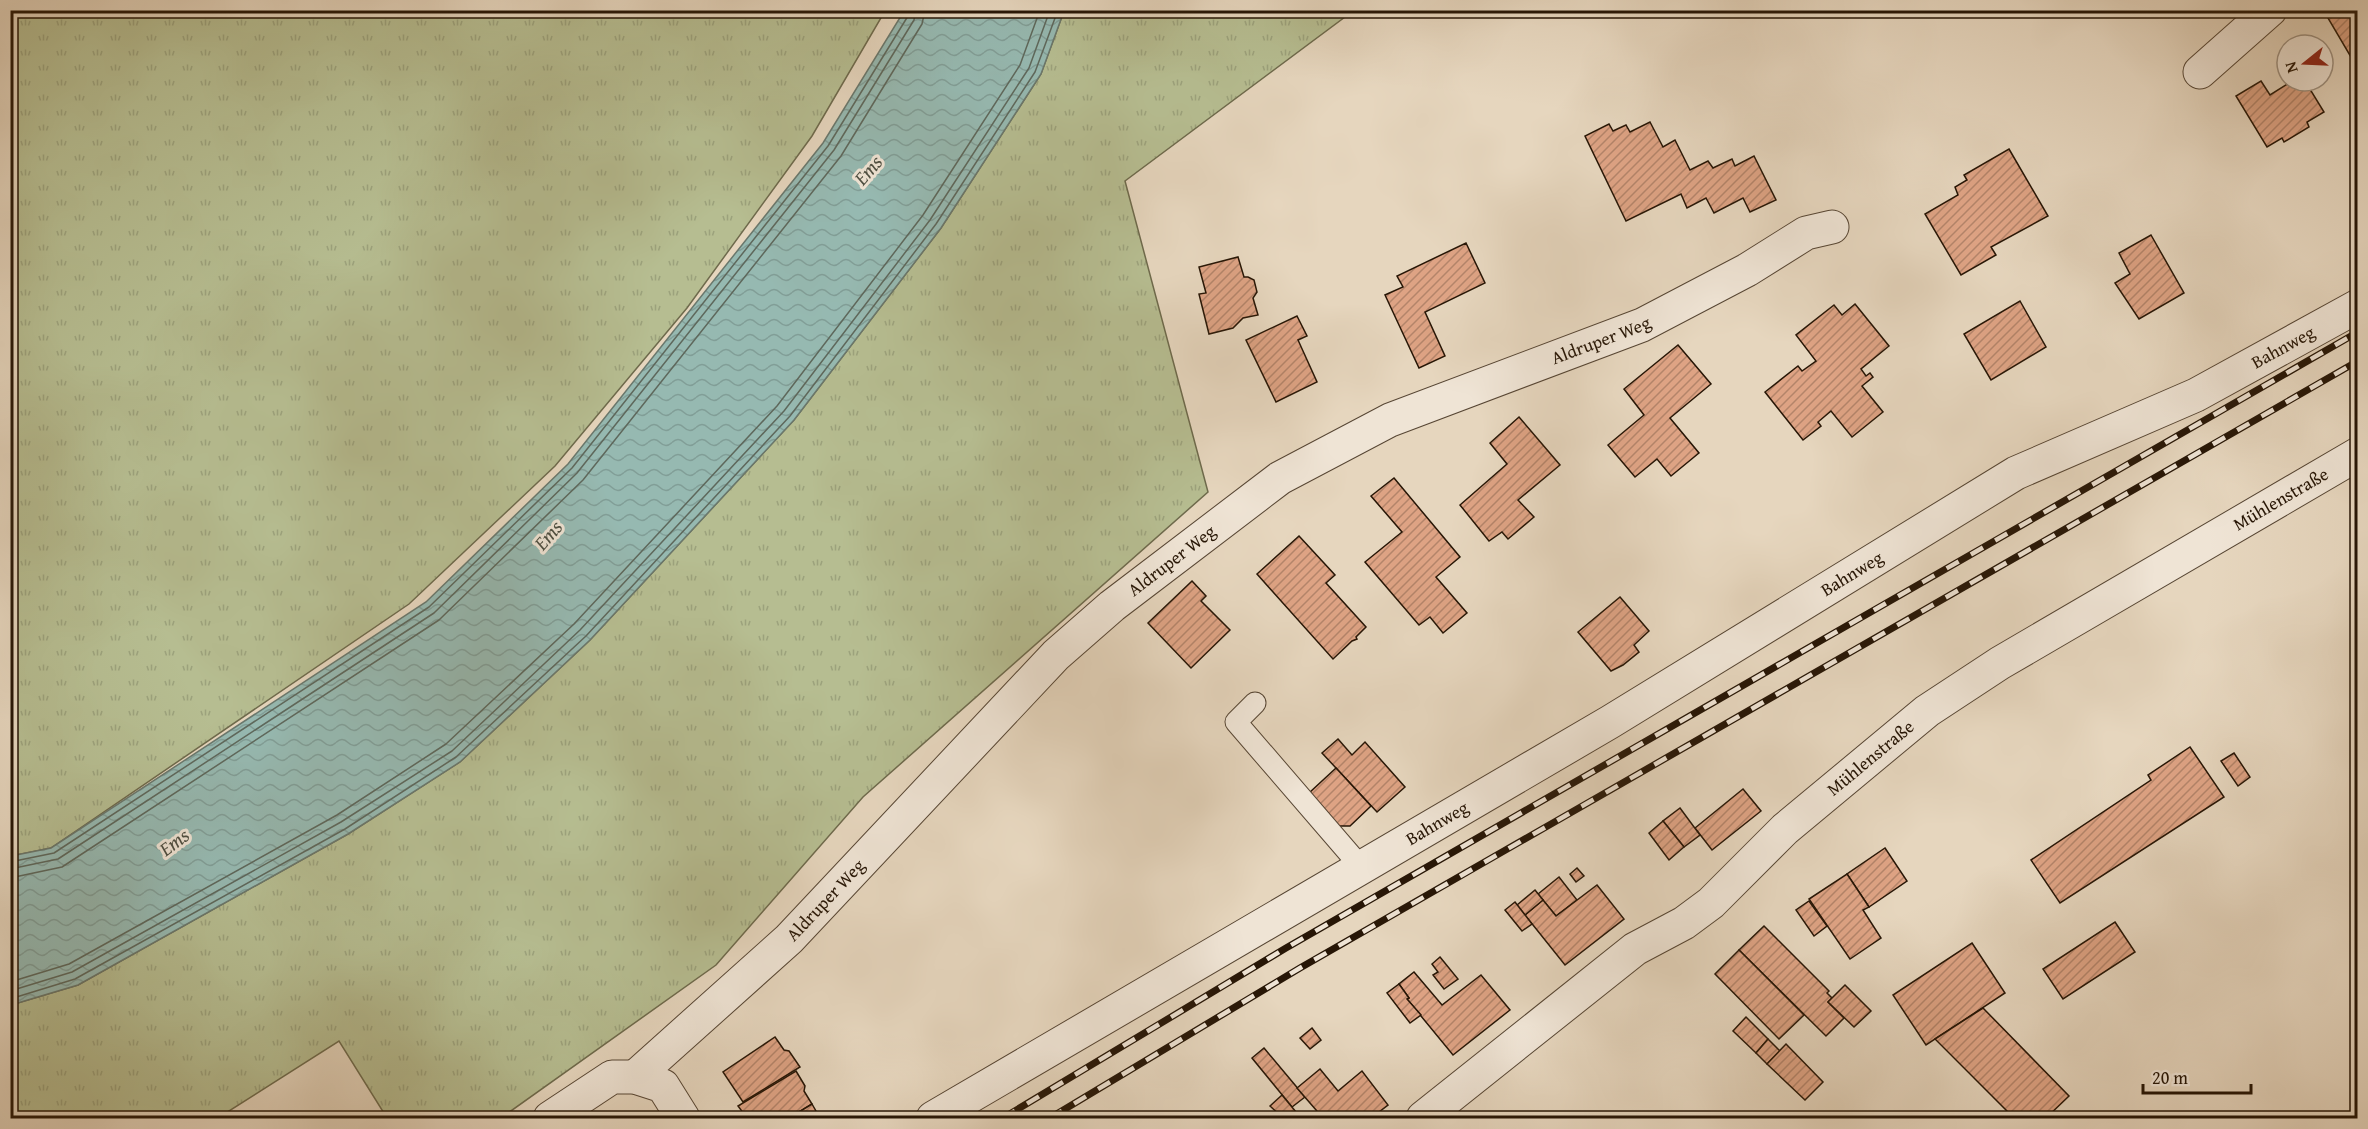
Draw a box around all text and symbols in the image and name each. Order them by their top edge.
north arrow [2275,33,2335,93]
text: N [2278,59,2304,76]
water label: Ems [846,148,889,192]
street label: Aldruper Weg [1547,309,1655,371]
street label: Bahnweg [2246,318,2319,375]
street label: Mühlenstraße [2228,460,2333,537]
water label: Ems [526,513,569,557]
street label: Aldruper Weg [1122,518,1221,603]
street label: Bahnweg [1815,544,1888,603]
street label: Mühlenstraße [1821,713,1920,802]
street label: Bahnweg [1400,794,1473,852]
water label: Ems [152,820,196,863]
street label: Aldruper Weg [780,853,871,947]
scale bar [2143,1057,2251,1095]
text: 20 m [2152,1064,2188,1091]

